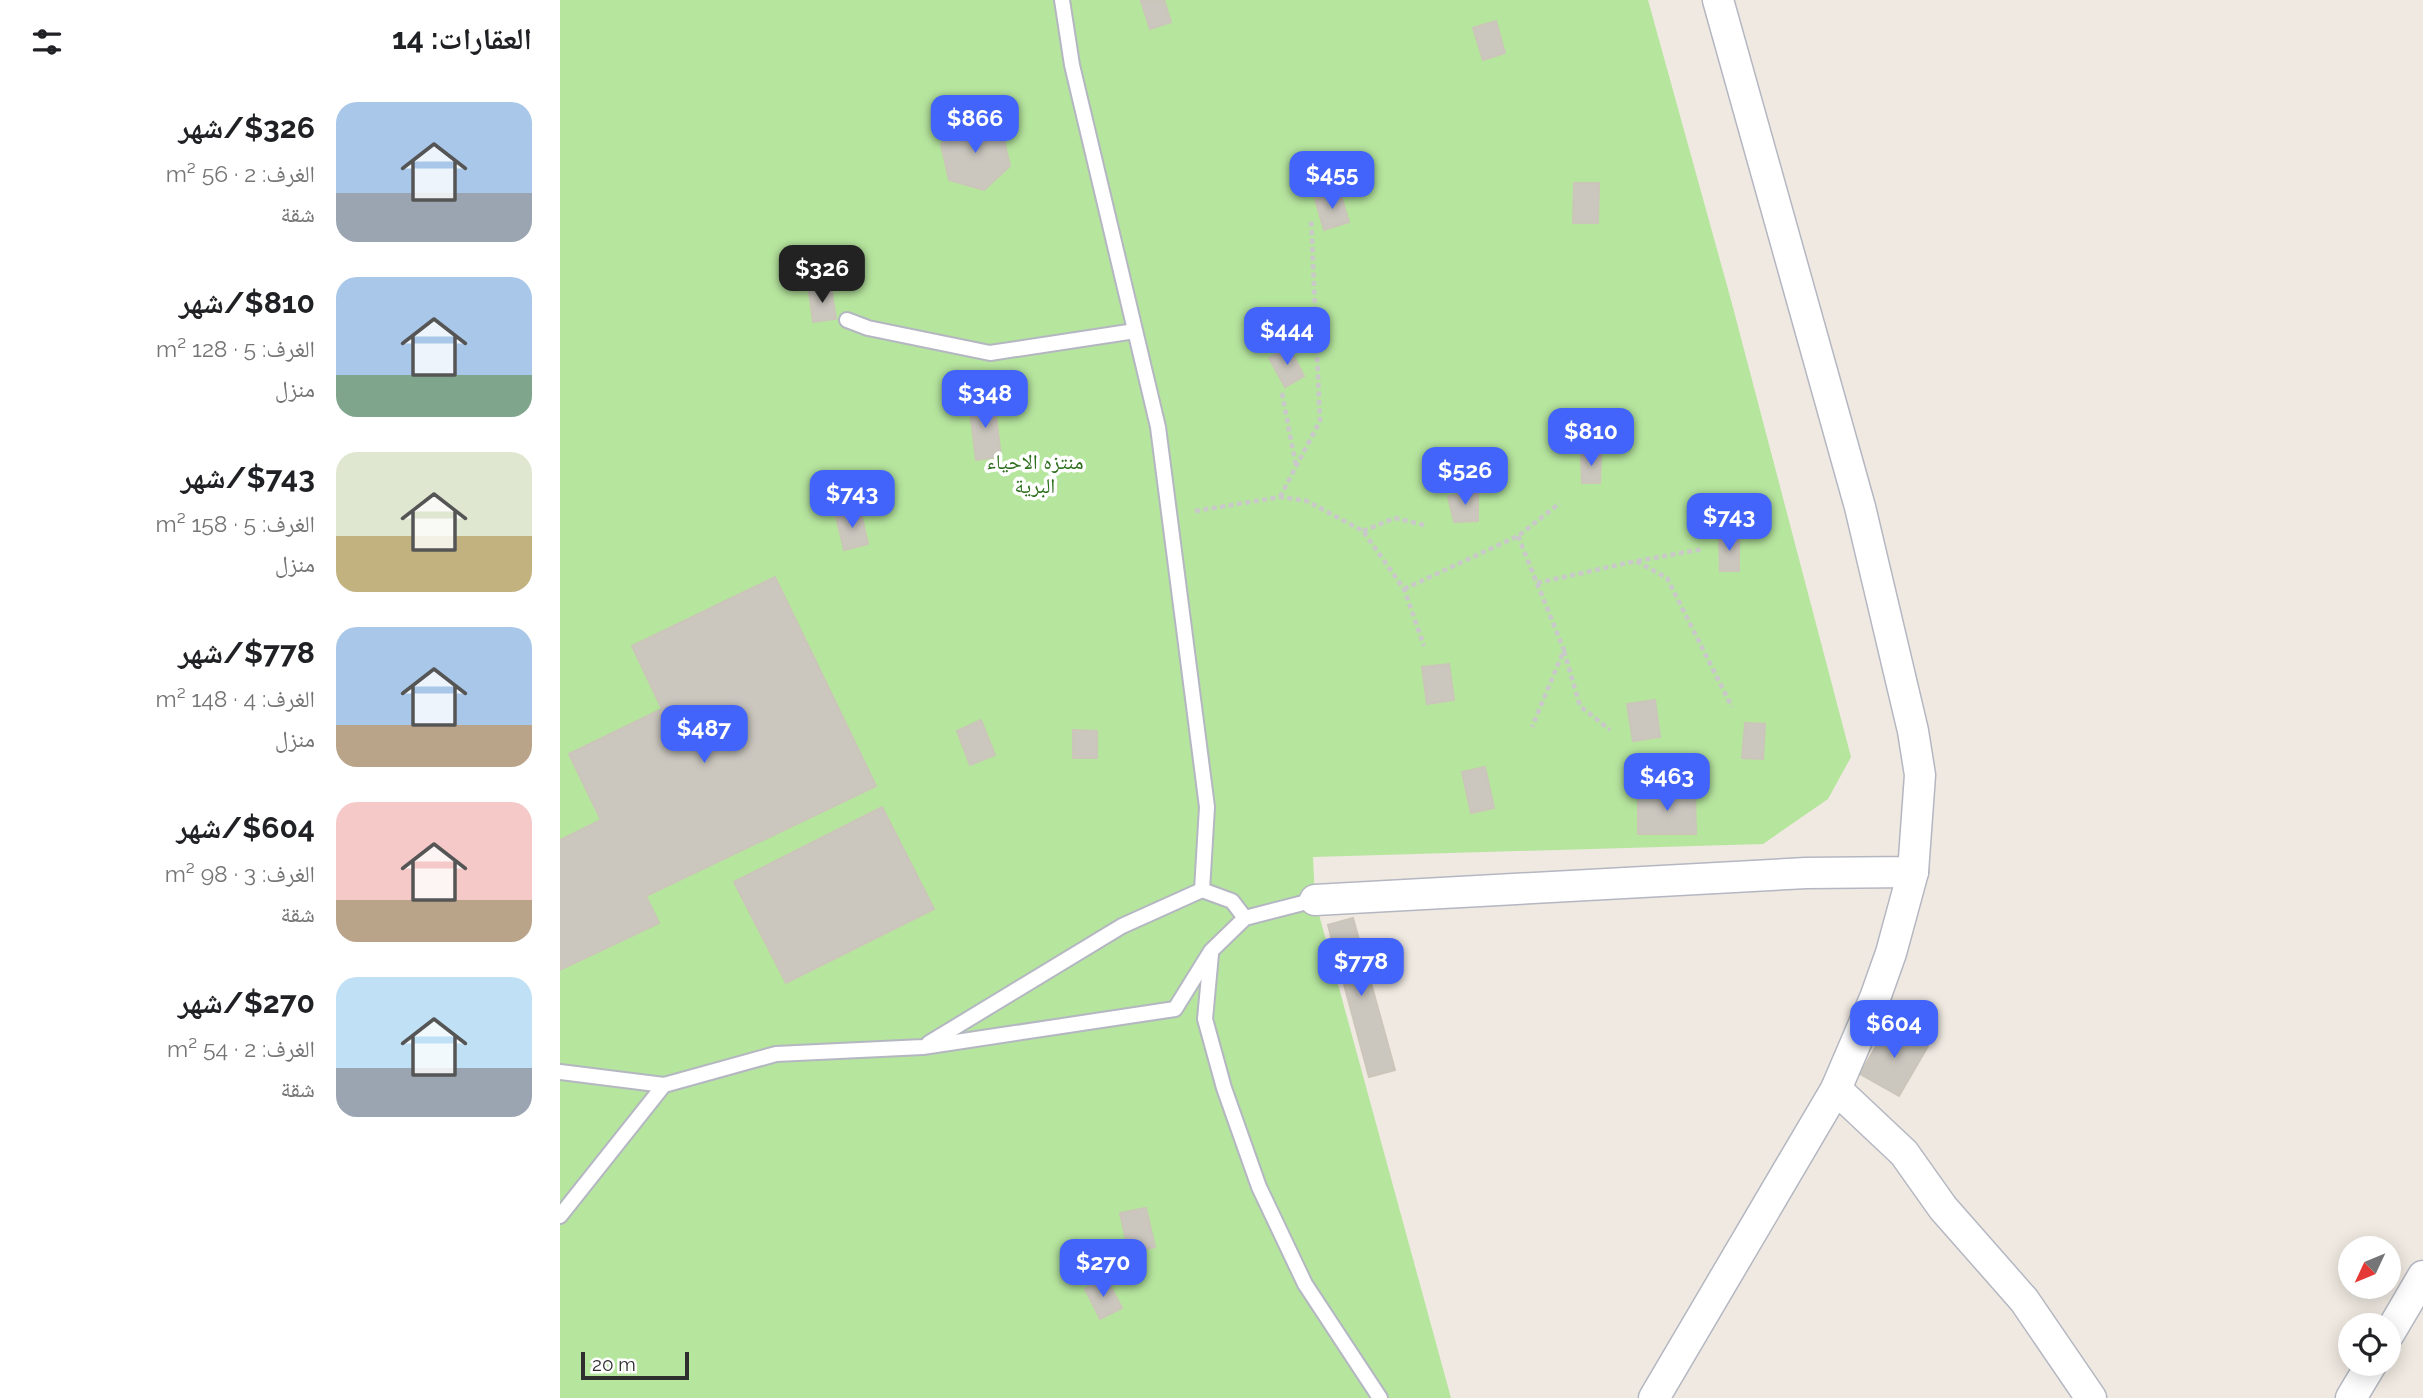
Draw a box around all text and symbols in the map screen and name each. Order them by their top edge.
text: العقارات: 14 [392,21,532,56]
icon: filters [28,23,66,61]
pin: $866 [934,96,1016,155]
text: $866 [947,104,1003,131]
text: $326/شهر [179,110,315,145]
icon: home [392,130,476,214]
pin: $455 [1291,152,1373,211]
text: الغرف: 2 · 56 m² [166,160,315,187]
text: $455 [1305,160,1359,187]
text: شقة [281,200,315,227]
pin: $326 [781,246,863,305]
text: $326 [795,254,849,281]
text: $810/شهر [179,285,315,320]
icon: home [392,305,476,389]
pin: $444 [1246,308,1328,367]
text: $444 [1260,316,1314,343]
text: الغرف: 5 · 128 m² [156,335,315,362]
pin: $348 [944,370,1026,430]
text: منزل [275,375,315,402]
text: $348 [958,379,1012,406]
pin: $810 [1550,408,1632,468]
text: $810 [1564,417,1618,444]
pin: $526 [1424,448,1506,507]
park label: منتزه الاحياء البرية [987,449,1083,498]
text: $526 [1438,456,1492,483]
text: $743/شهر [181,460,315,495]
pin: $743 [811,470,893,530]
text: $743 [826,479,878,506]
icon: home [392,480,476,564]
pin: $743 [1688,494,1770,553]
text: $743 [1703,502,1755,529]
text: الغرف: 5 · 158 m² [156,510,315,537]
text: منزل [275,550,315,577]
text: $778/شهر [178,635,315,670]
icon: home [392,655,476,739]
text: الغرف: 4 · 148 m² [156,685,315,712]
pin: $487 [663,706,745,765]
text: $487 [677,714,731,741]
text: منزل [275,725,315,752]
pin: $463 [1626,754,1708,813]
text: $463 [1640,762,1694,789]
text: $604/شهر [177,810,315,845]
icon: home [392,830,476,914]
text: الغرف: 3 · 98 m² [165,860,315,887]
text: شقة [281,900,315,927]
pin: $778 [1320,939,1402,998]
text: $778 [1334,947,1388,974]
text: $270/شهر [178,985,315,1020]
pin: $604 [1853,1000,1935,1060]
icon: home [392,1005,476,1089]
text: $604 [1866,1009,1922,1036]
text: الغرف: 2 · 54 m² [167,1035,315,1062]
text: شقة [281,1075,315,1102]
north arrow [2338,1236,2401,1298]
map controls [2338,1236,2401,1376]
pin: $270 [1062,1240,1144,1299]
text: $270 [1076,1248,1130,1275]
button: locate [2338,1313,2401,1376]
scale bar [581,1349,690,1381]
text: 20 m [592,1353,636,1375]

